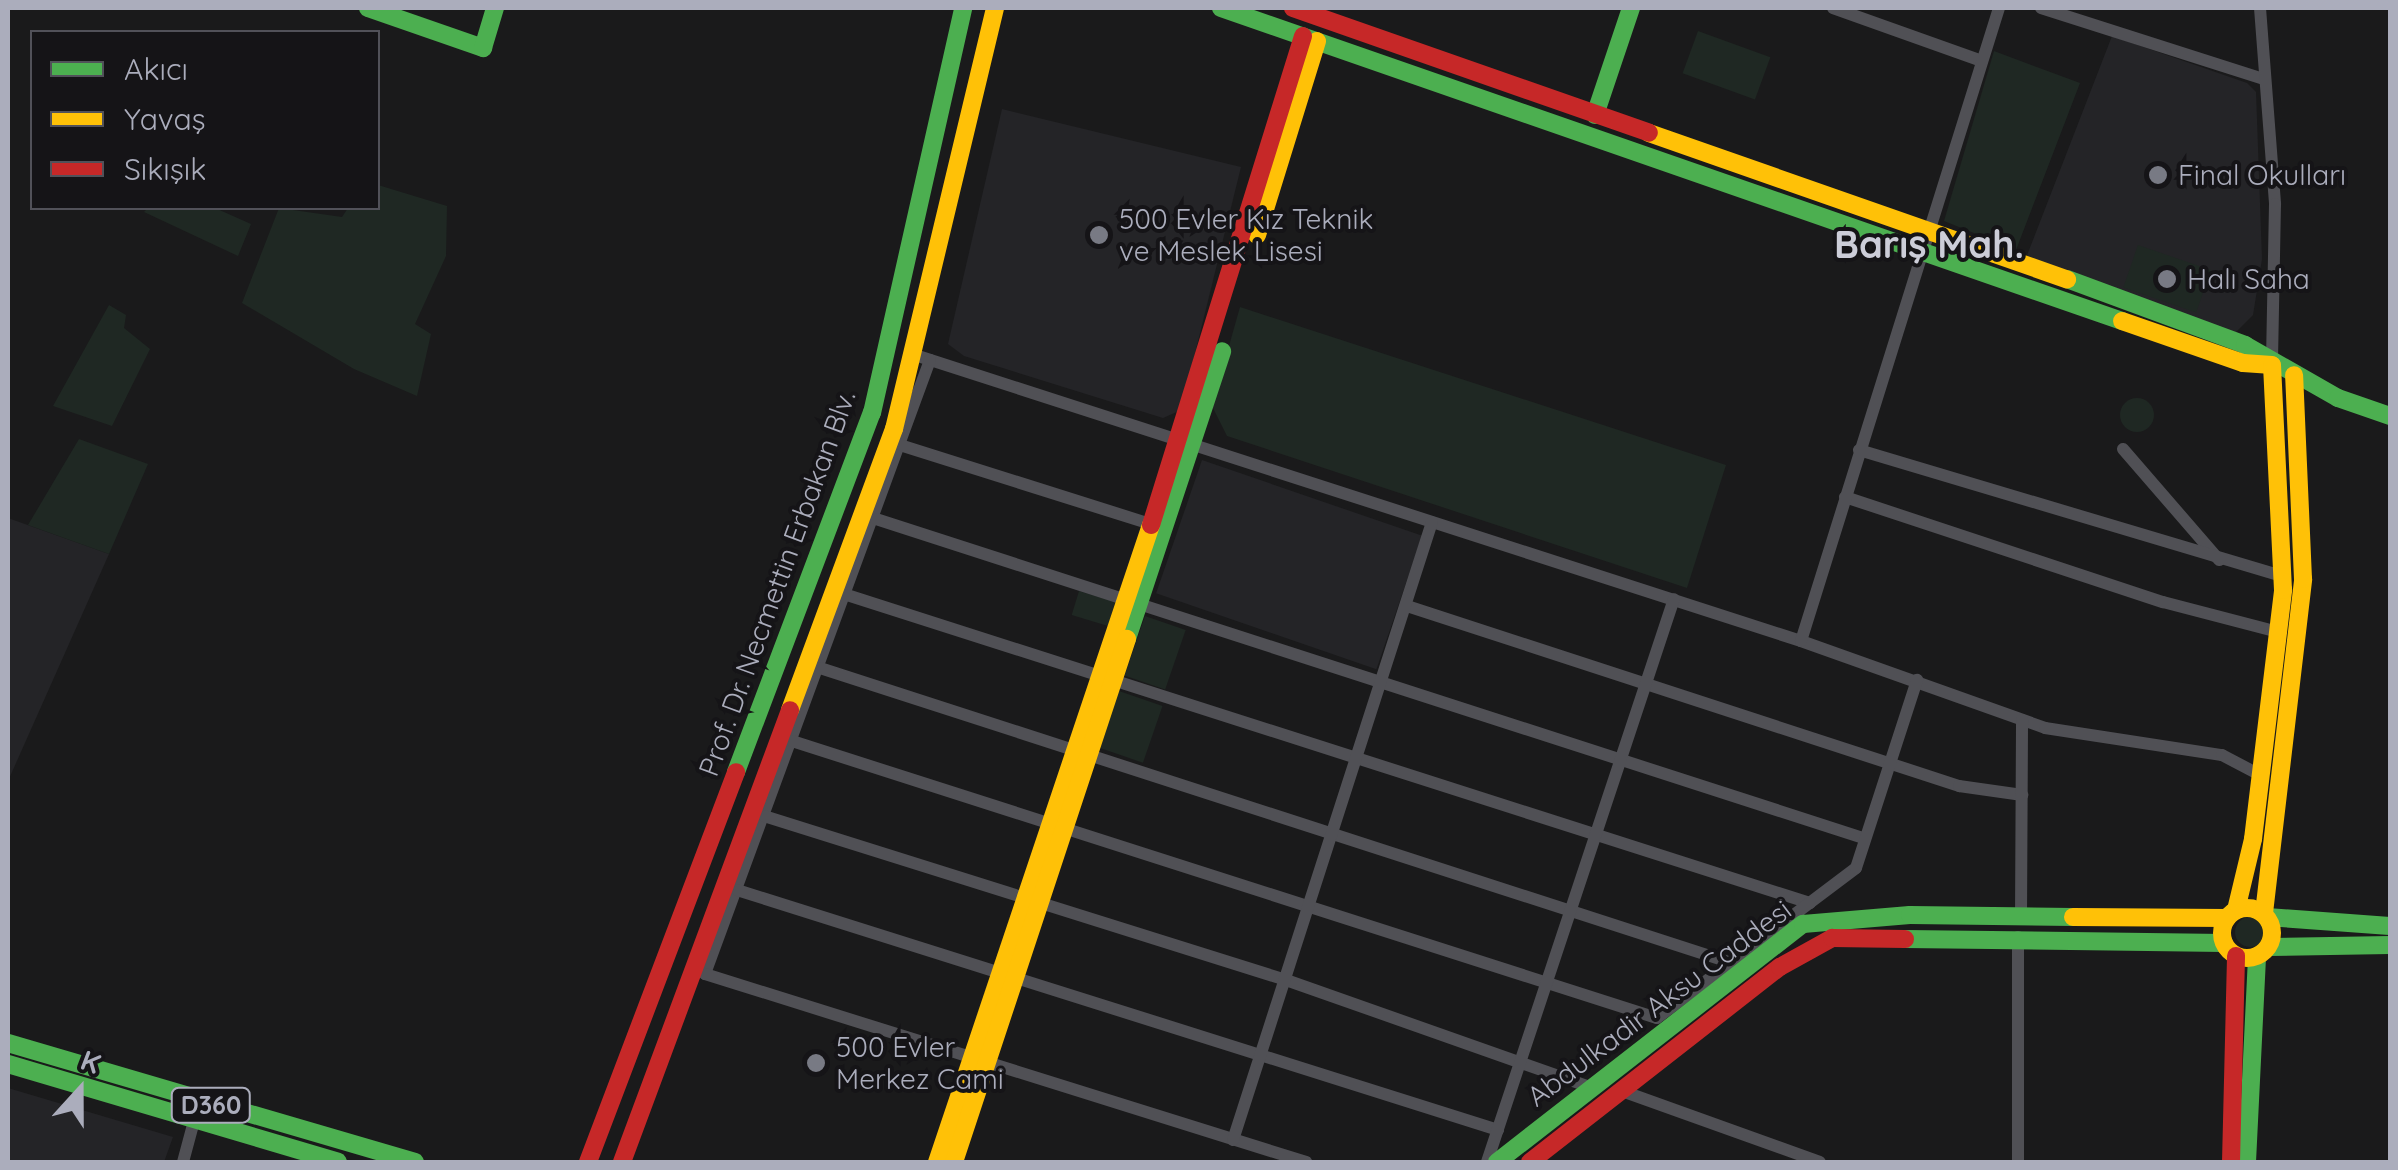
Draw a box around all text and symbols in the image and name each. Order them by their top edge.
legend [30,30,380,210]
text: Akıcı [124,50,188,88]
text: Yavaş [124,100,206,138]
text: Sıkışık [124,150,206,188]
place label: Final Okulları [2178,158,2346,192]
marker: Final Okulları [2147,164,2169,186]
place label: 500 Evler Kız Teknik ve Meslek Lisesi [1119,202,1373,268]
district label: Barış Mah. [1834,222,2024,268]
marker: 500 Evler Kız Teknik ve Meslek Lisesi [1088,224,1110,246]
place label: Halı Saha [2187,262,2310,296]
marker: Halı Saha [2156,268,2178,290]
street label: Prof. Dr. Necmettin Erbakan Blv. [691,385,863,781]
street label: Abdulkadir Aksu Caddesi [1520,893,1798,1113]
place label: 500 Evler Merkez Cami [836,1030,1004,1096]
north arrow [30,1040,130,1140]
text: K [76,1042,106,1081]
marker: 500 Evler Merkez Cami [805,1052,827,1074]
road number: D360 [168,1085,254,1125]

